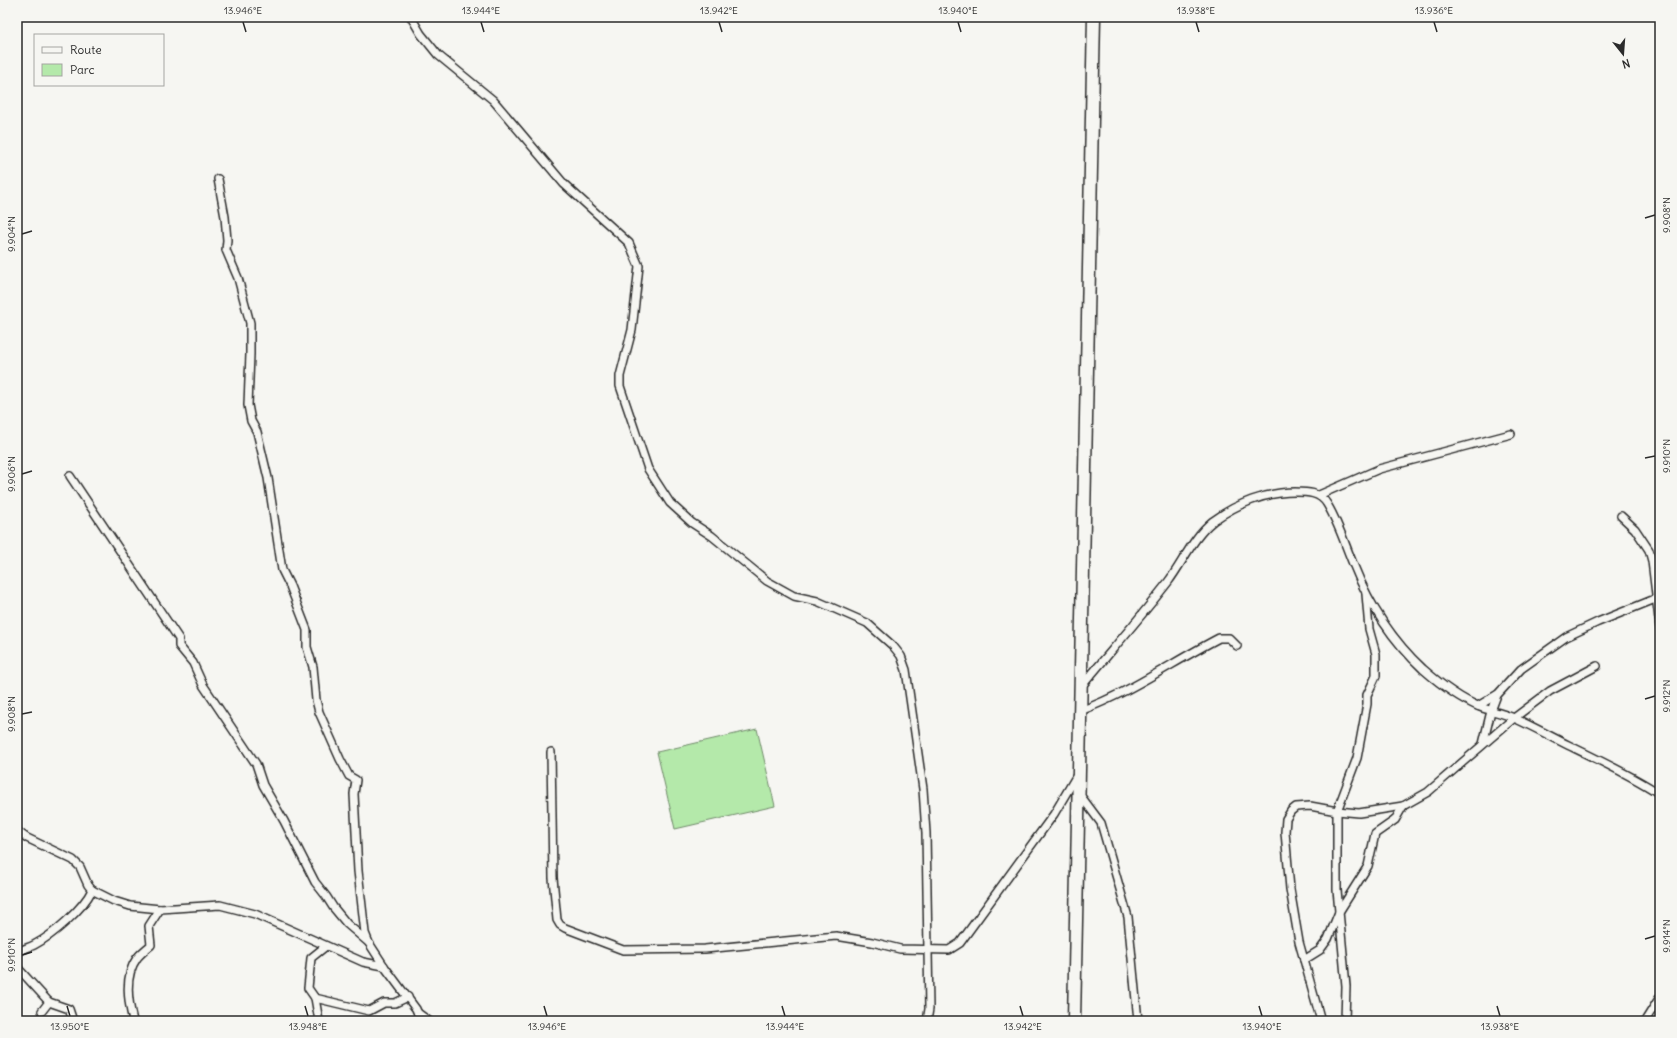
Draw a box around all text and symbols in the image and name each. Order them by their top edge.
text: 13.946°E [224,4,262,17]
text: 13.944°E [462,4,500,17]
text: 13.942°E [700,4,738,17]
text: 13.940°E [938,4,978,17]
text: 13.938°E [1177,4,1215,17]
text: 13.936°E [1415,4,1453,17]
legend [34,34,164,86]
north arrow [1603,34,1643,74]
text: Route [70,42,102,57]
text: N [1620,56,1632,71]
text: Parc [70,62,95,77]
text: 9.908°N [1660,197,1673,233]
text: 9.904°N [5,216,18,252]
text: 9.910°N [1660,439,1673,473]
text: 9.906°N [5,456,18,492]
text: 9.912°N [1660,679,1673,713]
text: 9.908°N [5,696,18,732]
text: 9.914°N [1660,919,1673,953]
text: 9.910°N [5,938,18,972]
text: 13.950°E [50,1020,90,1033]
text: 13.948°E [289,1020,327,1033]
text: 13.946°E [528,1020,566,1033]
text: 13.944°E [766,1020,804,1033]
text: 13.942°E [1004,1020,1042,1033]
text: 13.940°E [1242,1020,1282,1033]
text: 13.938°E [1481,1020,1519,1033]

